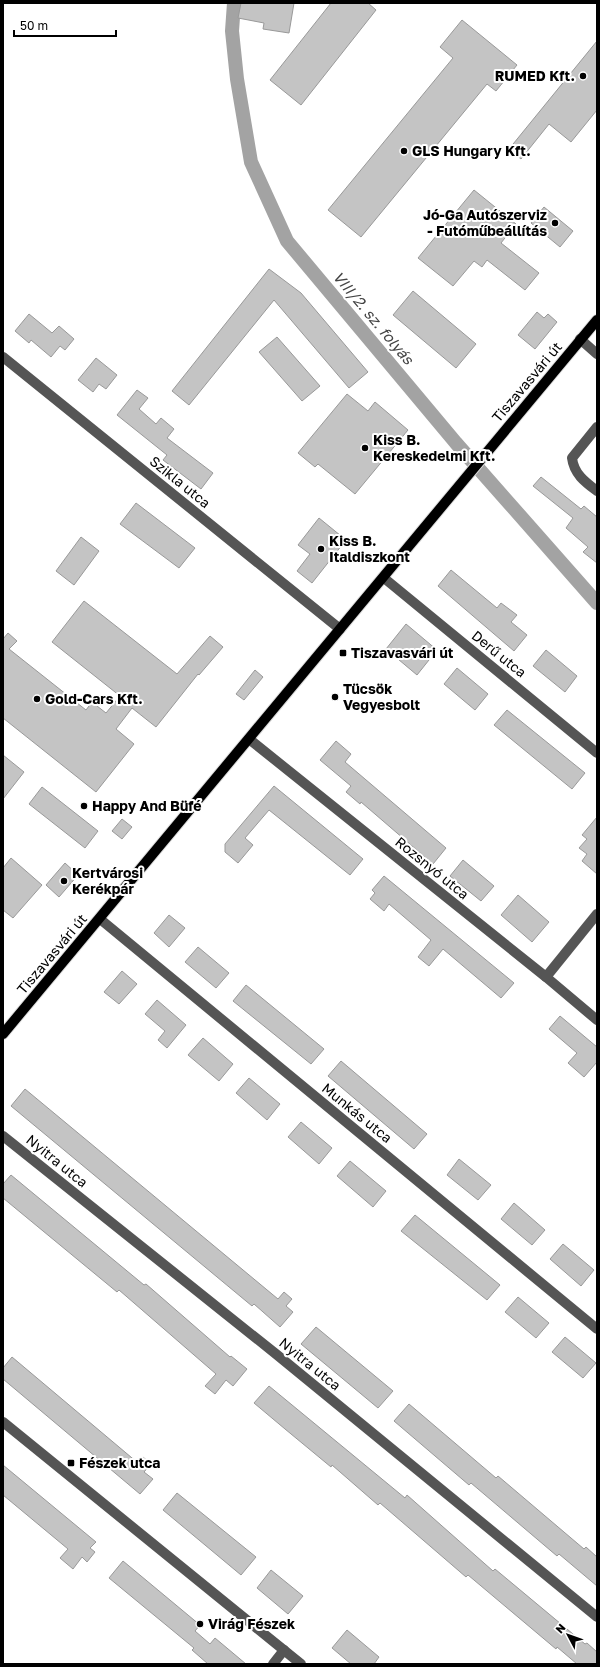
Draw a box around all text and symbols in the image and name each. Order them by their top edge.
scale bar [14,12,116,38]
text: 50 m [20,18,48,33]
place label: RUMED Kft. [495,67,575,84]
marker: RUMED Kft. [578,71,588,81]
place label: GLS Hungary Kft. [412,142,531,159]
marker: GLS Hungary Kft. [399,146,409,156]
place label: Jó-Ga Autószerviz - Futóműbeállítás [423,206,547,239]
marker: Jó-Ga Autószerviz - Futóműbeállítás [550,218,560,228]
water label: VIII/2. sz. folyás [329,267,419,369]
street label: Tiszavasvári út [488,338,565,425]
place label: Kiss B. Kereskedelmi Kft. [373,431,495,464]
marker: Kiss B. Kereskedelmi Kft. [360,443,370,453]
street label: Szikla utca [147,452,214,511]
place label: Kiss B. Italdiszkont [329,532,410,565]
marker: Kiss B. Italdiszkont [316,544,326,554]
street label: Derű utca [469,627,530,681]
place label: Tiszavasvári út [351,644,454,661]
marker: Tiszavasvári út [338,648,348,658]
place label: Tücsök Vegyesbolt [343,680,421,713]
place label: Gold-Cars Kft. [45,690,143,707]
marker: Tücsök Vegyesbolt [330,692,340,702]
marker: Gold-Cars Kft. [32,694,42,704]
place label: Happy And Büfé [92,797,202,814]
marker: Happy And Büfé [79,801,89,811]
street label: Rozsnyó utca [392,833,473,902]
place label: Kertvárosi Kerékpár [72,864,143,897]
marker: Kertvárosi Kerékpár [59,876,69,886]
street label: Tiszavasvári út [13,910,90,997]
street label: Munkás utca [319,1079,396,1146]
street label: Nyitra utca [23,1131,91,1191]
street label: Nyitra utca [276,1334,344,1394]
place label: Fészek utca [79,1454,160,1471]
marker: Fészek utca [66,1458,76,1468]
place label: Virág Fészek [208,1615,295,1632]
north arrow [548,1615,588,1655]
marker: Virág Fészek [195,1619,205,1629]
text: N [552,1621,568,1636]

